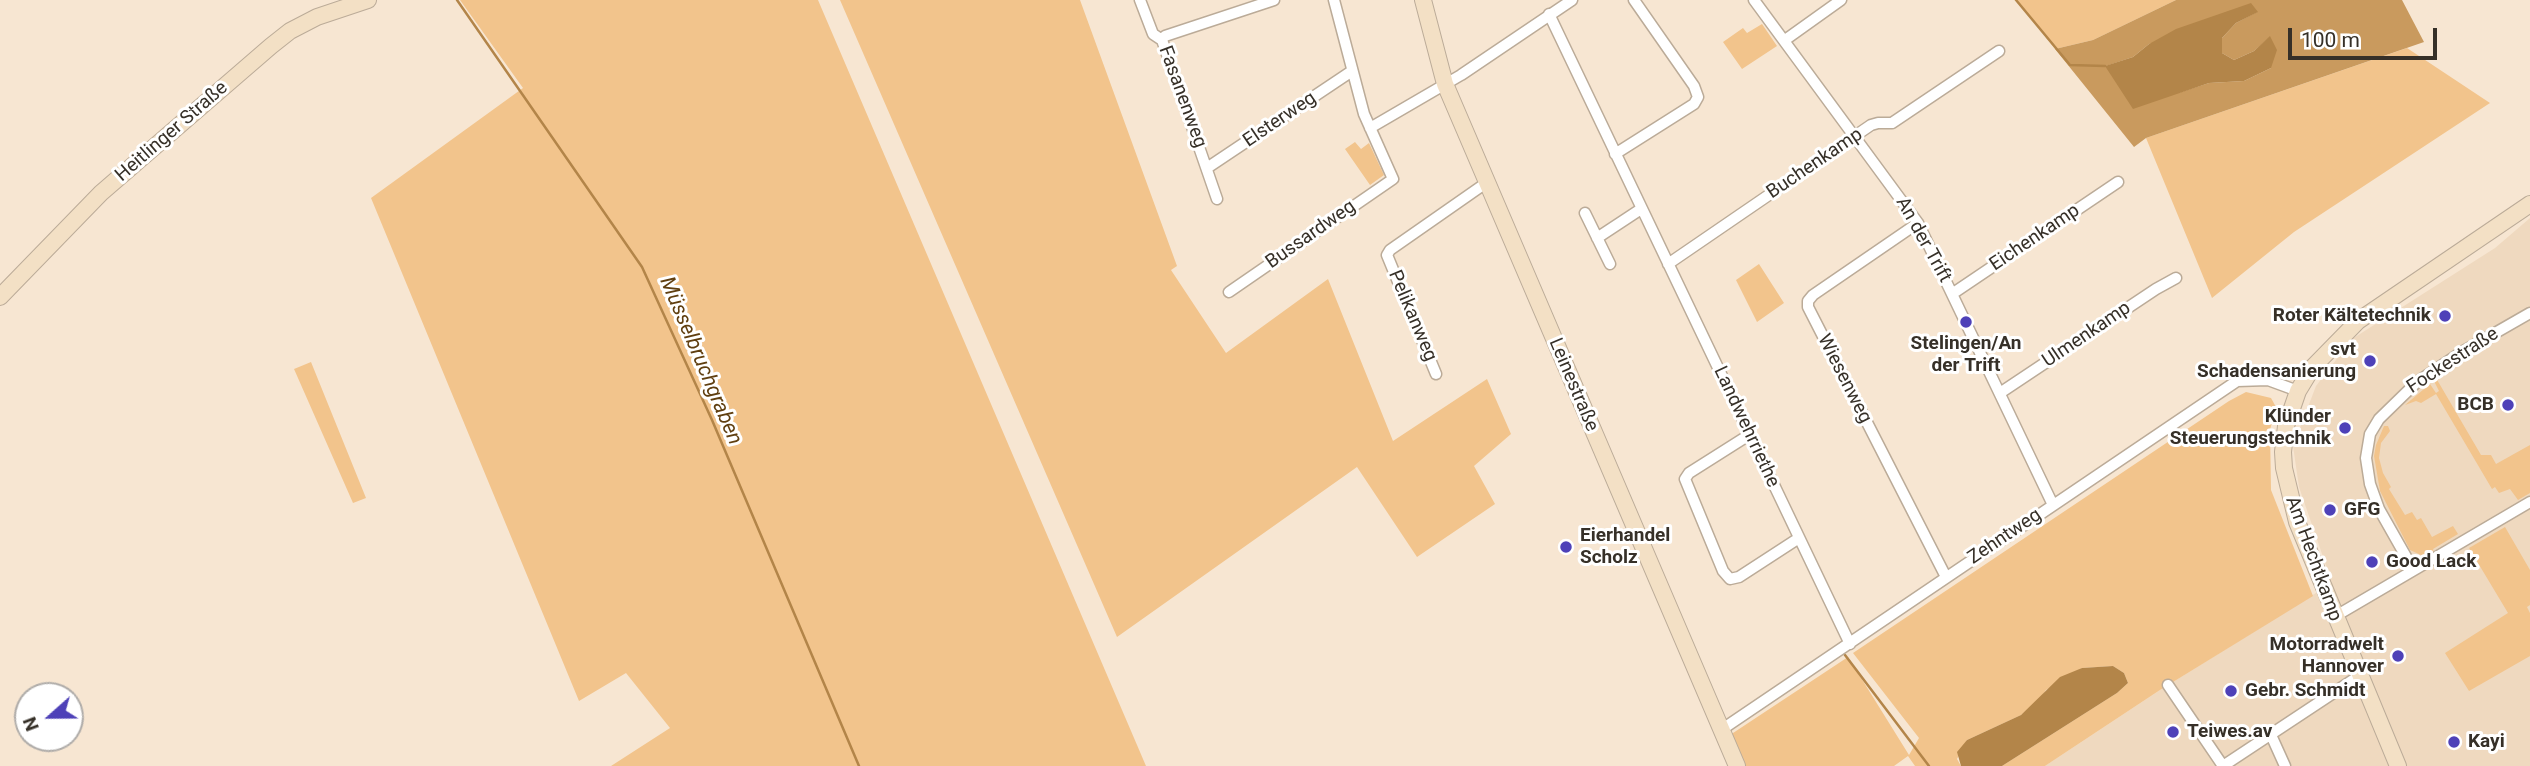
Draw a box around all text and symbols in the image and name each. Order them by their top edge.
scale bar [2292,14,2441,58]
text: 100 m [2301,28,2360,52]
street label: Fasanenweg [1153,43,1211,151]
street label: Heitlinger Straße [111,77,233,187]
street label: Elsterweg [1239,87,1321,153]
street label: Buchenkamp [1763,124,1867,204]
street label: An der Trift [1890,193,1956,287]
street label: Bussardweg [1262,196,1360,274]
street label: Eichenkamp [1986,200,2084,276]
street label: Pelikanweg [1383,267,1441,365]
water label: Müsselbruchgraben [653,273,747,449]
street label: Ulmenkamp [2039,297,2135,373]
place label: Roter Kältetechnik [2273,305,2431,327]
marker: Roter Kältetechnik [2437,308,2453,324]
marker: Stelingen/An der Trift [1958,314,1974,330]
street label: Fockestraße [2403,323,2503,399]
street label: Wiesenweg [1812,331,1876,427]
place label: Stelingen/An der Trift [1910,333,2022,377]
street label: Leinestraße [1543,335,1603,435]
place label: svt Schadensanierung [2197,339,2356,383]
marker: svt Schadensanierung [2362,353,2378,369]
street label: Landwehrriethe [1708,363,1784,491]
place label: BCB [2457,394,2494,416]
marker: BCB [2500,397,2516,413]
place label: Klünder Steuerungstechnik [2170,406,2331,450]
marker: Klünder Steuerungstechnik [2337,420,2353,436]
street label: Am Hechtkamp [2280,493,2346,625]
place label: GFG [2344,499,2380,521]
marker: GFG [2322,502,2338,518]
street label: Zehntweg [1964,504,2046,570]
place label: Eierhandel Scholz [1580,525,1670,569]
marker: Eierhandel Scholz [1558,539,1574,555]
place label: Good Lack [2386,551,2476,573]
marker: Good Lack [2364,554,2380,570]
place label: Motorradwelt Hannover [2270,634,2384,678]
marker: Motorradwelt Hannover [2390,648,2406,664]
place label: Gebr. Schmidt [2245,680,2365,702]
north arrow [14,682,84,752]
marker: Gebr. Schmidt [2223,683,2239,699]
text: N [18,714,44,734]
place label: Teiwes.av [2187,721,2272,743]
marker: Teiwes.av [2165,724,2181,740]
place label: Kayi [2468,731,2505,753]
marker: Kayi [2446,734,2462,750]

